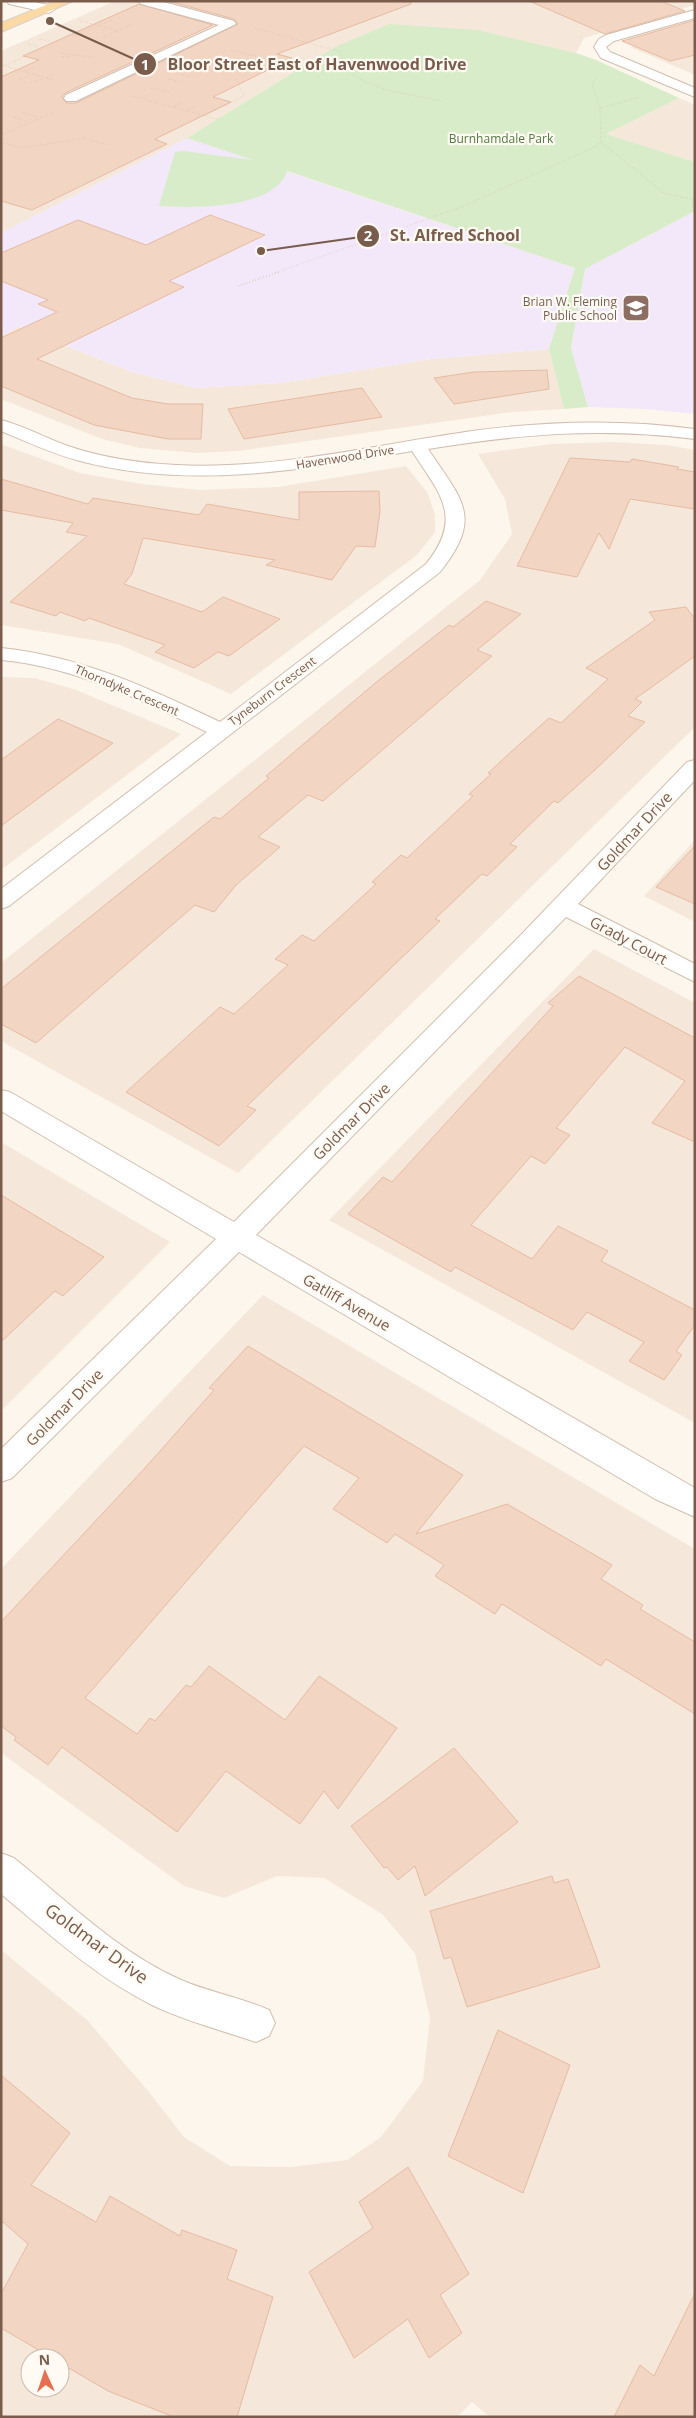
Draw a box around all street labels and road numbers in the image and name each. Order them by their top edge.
street label: Havenwood Drive [295,441,396,473]
street label: Tyneburn Crescent [225,652,319,730]
street label: Thorndyke Crescent [72,660,182,720]
street label: Goldmar Drive [592,787,676,875]
street label: Grady Court [587,911,671,969]
street label: Goldmar Drive [308,1078,394,1164]
street label: Gatliff Avenue [299,1269,395,1335]
street label: Goldmar Drive [21,1364,107,1450]
street label: Goldmar Drive [41,1897,153,1989]

